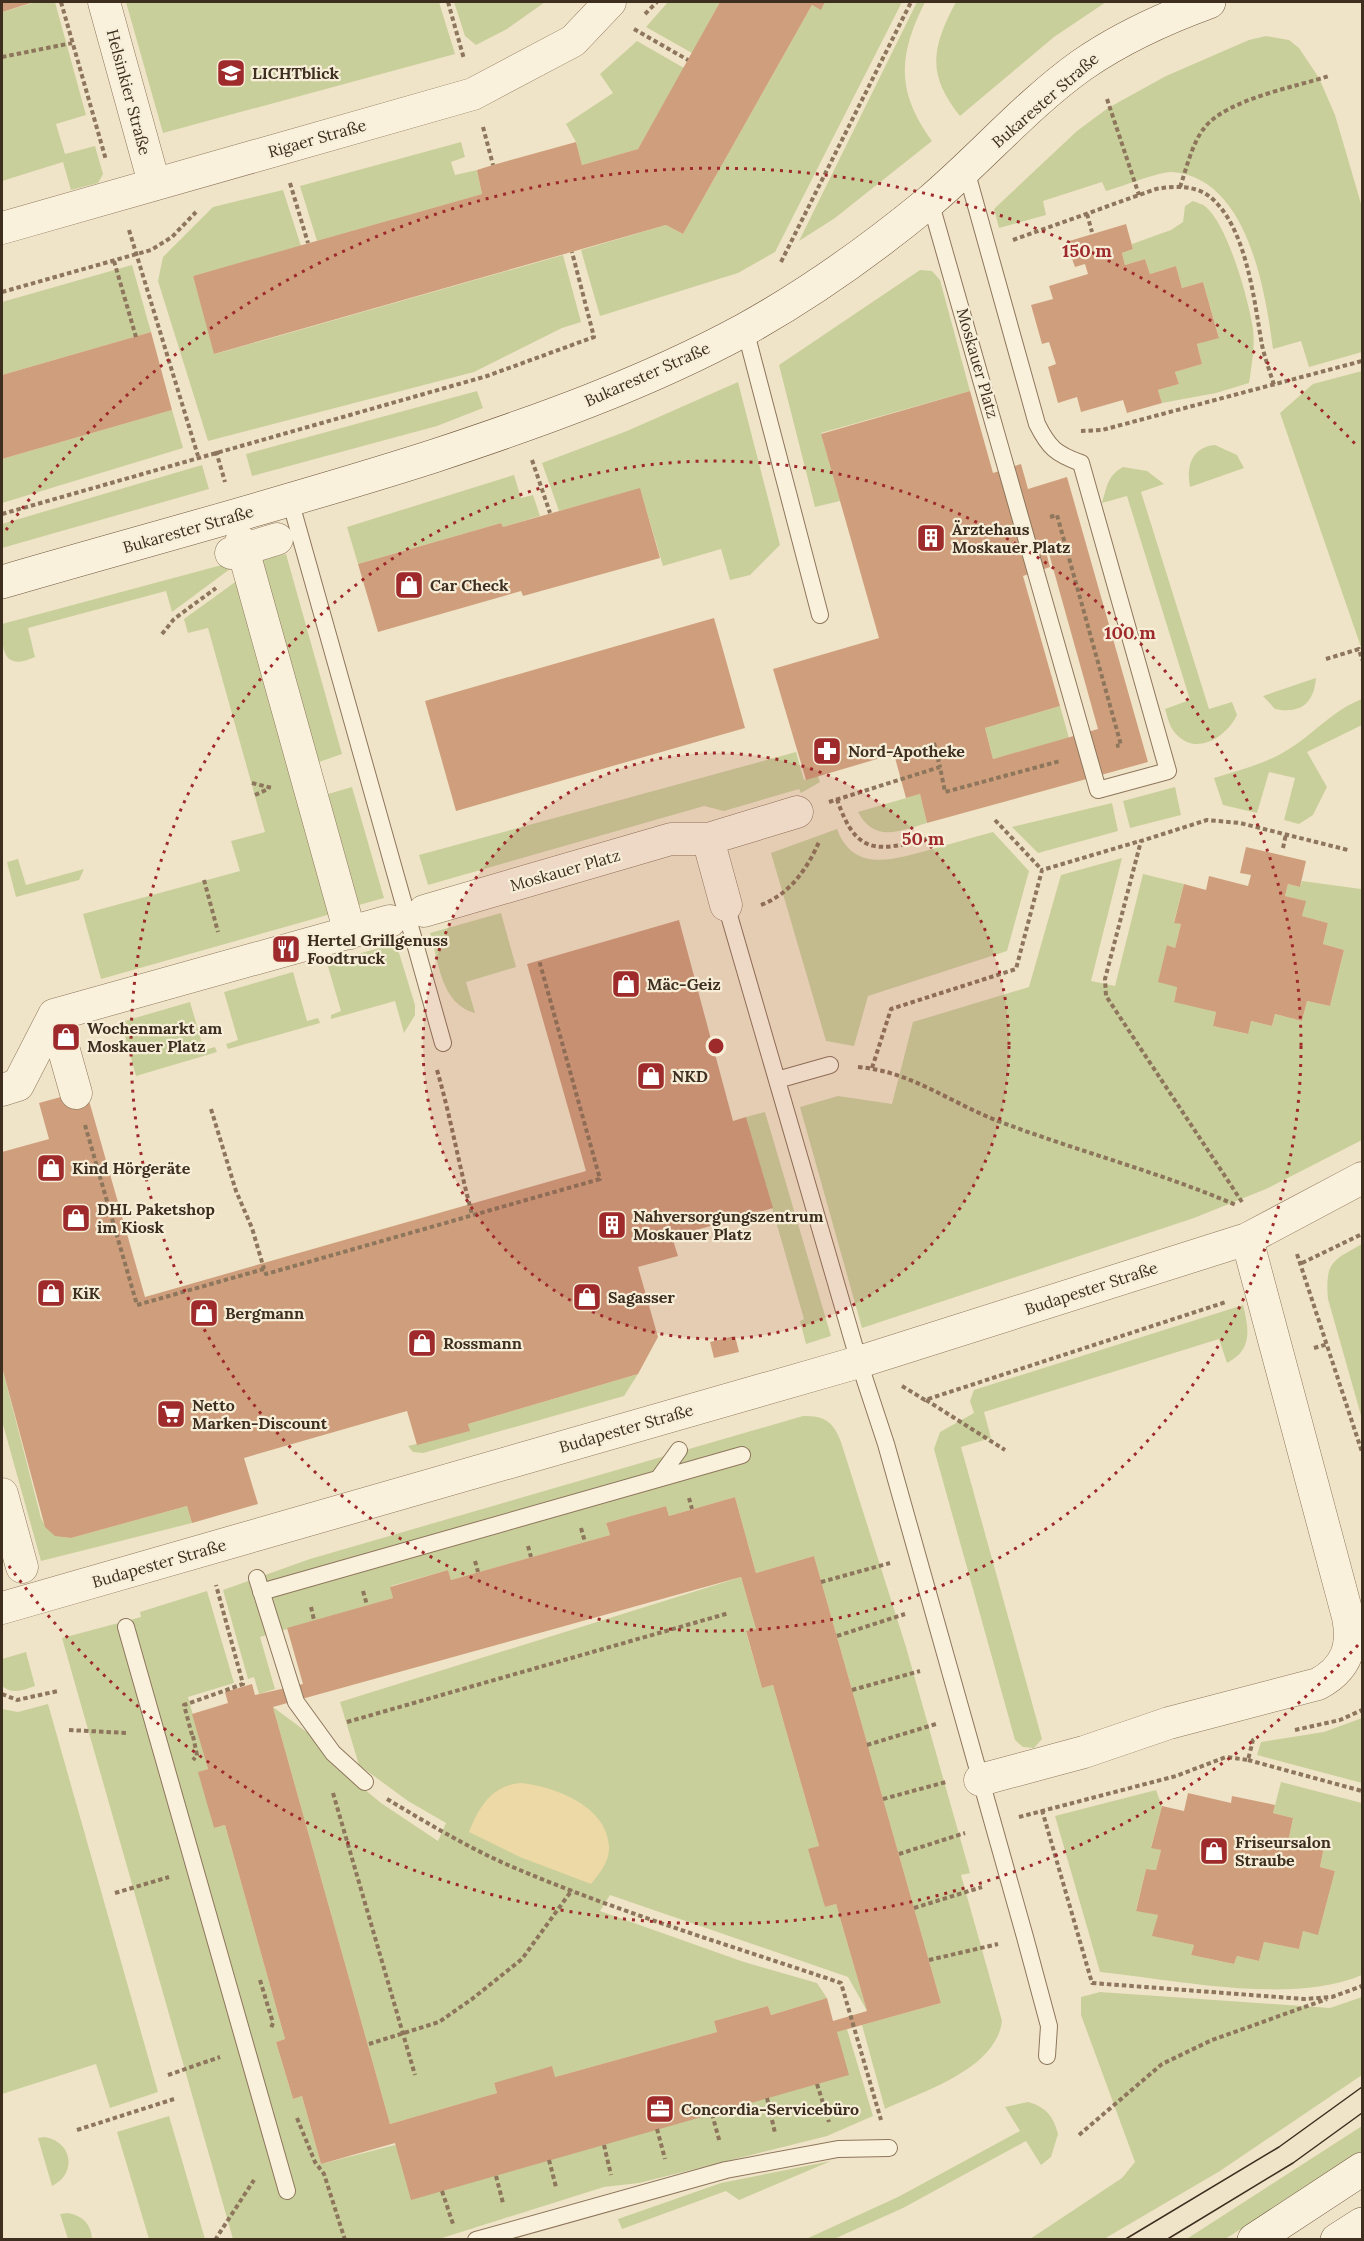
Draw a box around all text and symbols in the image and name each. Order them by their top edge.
street label: Helsinkier Straße [103,27,156,157]
street label: Bukarester Straße [988,48,1103,152]
school or university icon: LICHTblick [215,57,247,89]
place label: LICHTblick [252,63,340,83]
street label: Rigaer Straße [266,114,369,162]
text: 150 m [1062,239,1112,262]
street label: Moskauer Platz [953,305,1003,421]
street label: Bukarester Straße [581,337,713,411]
street label: Bukarester Straße [120,501,256,557]
place label: Ärztehaus Moskauer Platz [952,519,1070,557]
building icon: Ärztehaus Moskauer Platz [915,522,947,554]
shop icon: Car Check [393,569,425,601]
place label: Car Check [430,575,509,595]
text: 100 m [1104,621,1156,644]
pharmacy icon: Nord-Apotheke [811,735,843,767]
place label: Nord-Apotheke [848,741,965,761]
text: 50 m [902,827,945,850]
street label: Moskauer Platz [507,845,623,895]
place label: Hertel Grillgenuss Foodtruck [307,930,448,968]
restaurant icon: Hertel Grillgenuss Foodtruck [270,933,302,965]
shop icon: Mäc-Geiz [610,968,642,1000]
place label: Mäc-Geiz [647,974,721,994]
place label: Wochenmarkt am Moskauer Platz [87,1018,223,1056]
shop icon: Wochenmarkt am Moskauer Platz [50,1021,82,1053]
centre of rings [706,1036,726,1056]
shop icon: NKD [635,1060,667,1092]
place label: NKD [672,1066,708,1086]
shop icon: Kind Hörgeräte [35,1152,67,1184]
place label: Kind Hörgeräte [72,1158,191,1178]
place label: DHL Paketshop im Kiosk [97,1199,215,1237]
shop icon: DHL Paketshop im Kiosk [60,1202,92,1234]
place label: Nahversorgungszentrum Moskauer Platz [633,1206,824,1244]
building icon: Nahversorgungszentrum Moskauer Platz [596,1209,628,1241]
street label: Budapester Straße [1022,1257,1160,1319]
shop icon: KiK [35,1277,67,1309]
shop icon: Sagasser [571,1281,603,1313]
place label: KiK [72,1283,100,1303]
place label: Sagasser [608,1287,675,1307]
shop icon: Bergmann [188,1297,220,1329]
place label: Bergmann [225,1303,304,1323]
shop icon: Rossmann [406,1327,438,1359]
place label: Rossmann [443,1333,522,1353]
place label: Netto Marken-Discount [192,1395,328,1433]
supermarket icon: Netto Marken-Discount [155,1398,187,1430]
street label: Budapester Straße [557,1399,696,1457]
street label: Budapester Straße [90,1534,229,1592]
place label: Friseursalon Straube [1235,1832,1331,1870]
shop icon: Friseursalon Straube [1198,1835,1230,1867]
office icon: Concordia-Servicebüro [644,2093,676,2125]
place label: Concordia-Servicebüro [681,2099,859,2119]

